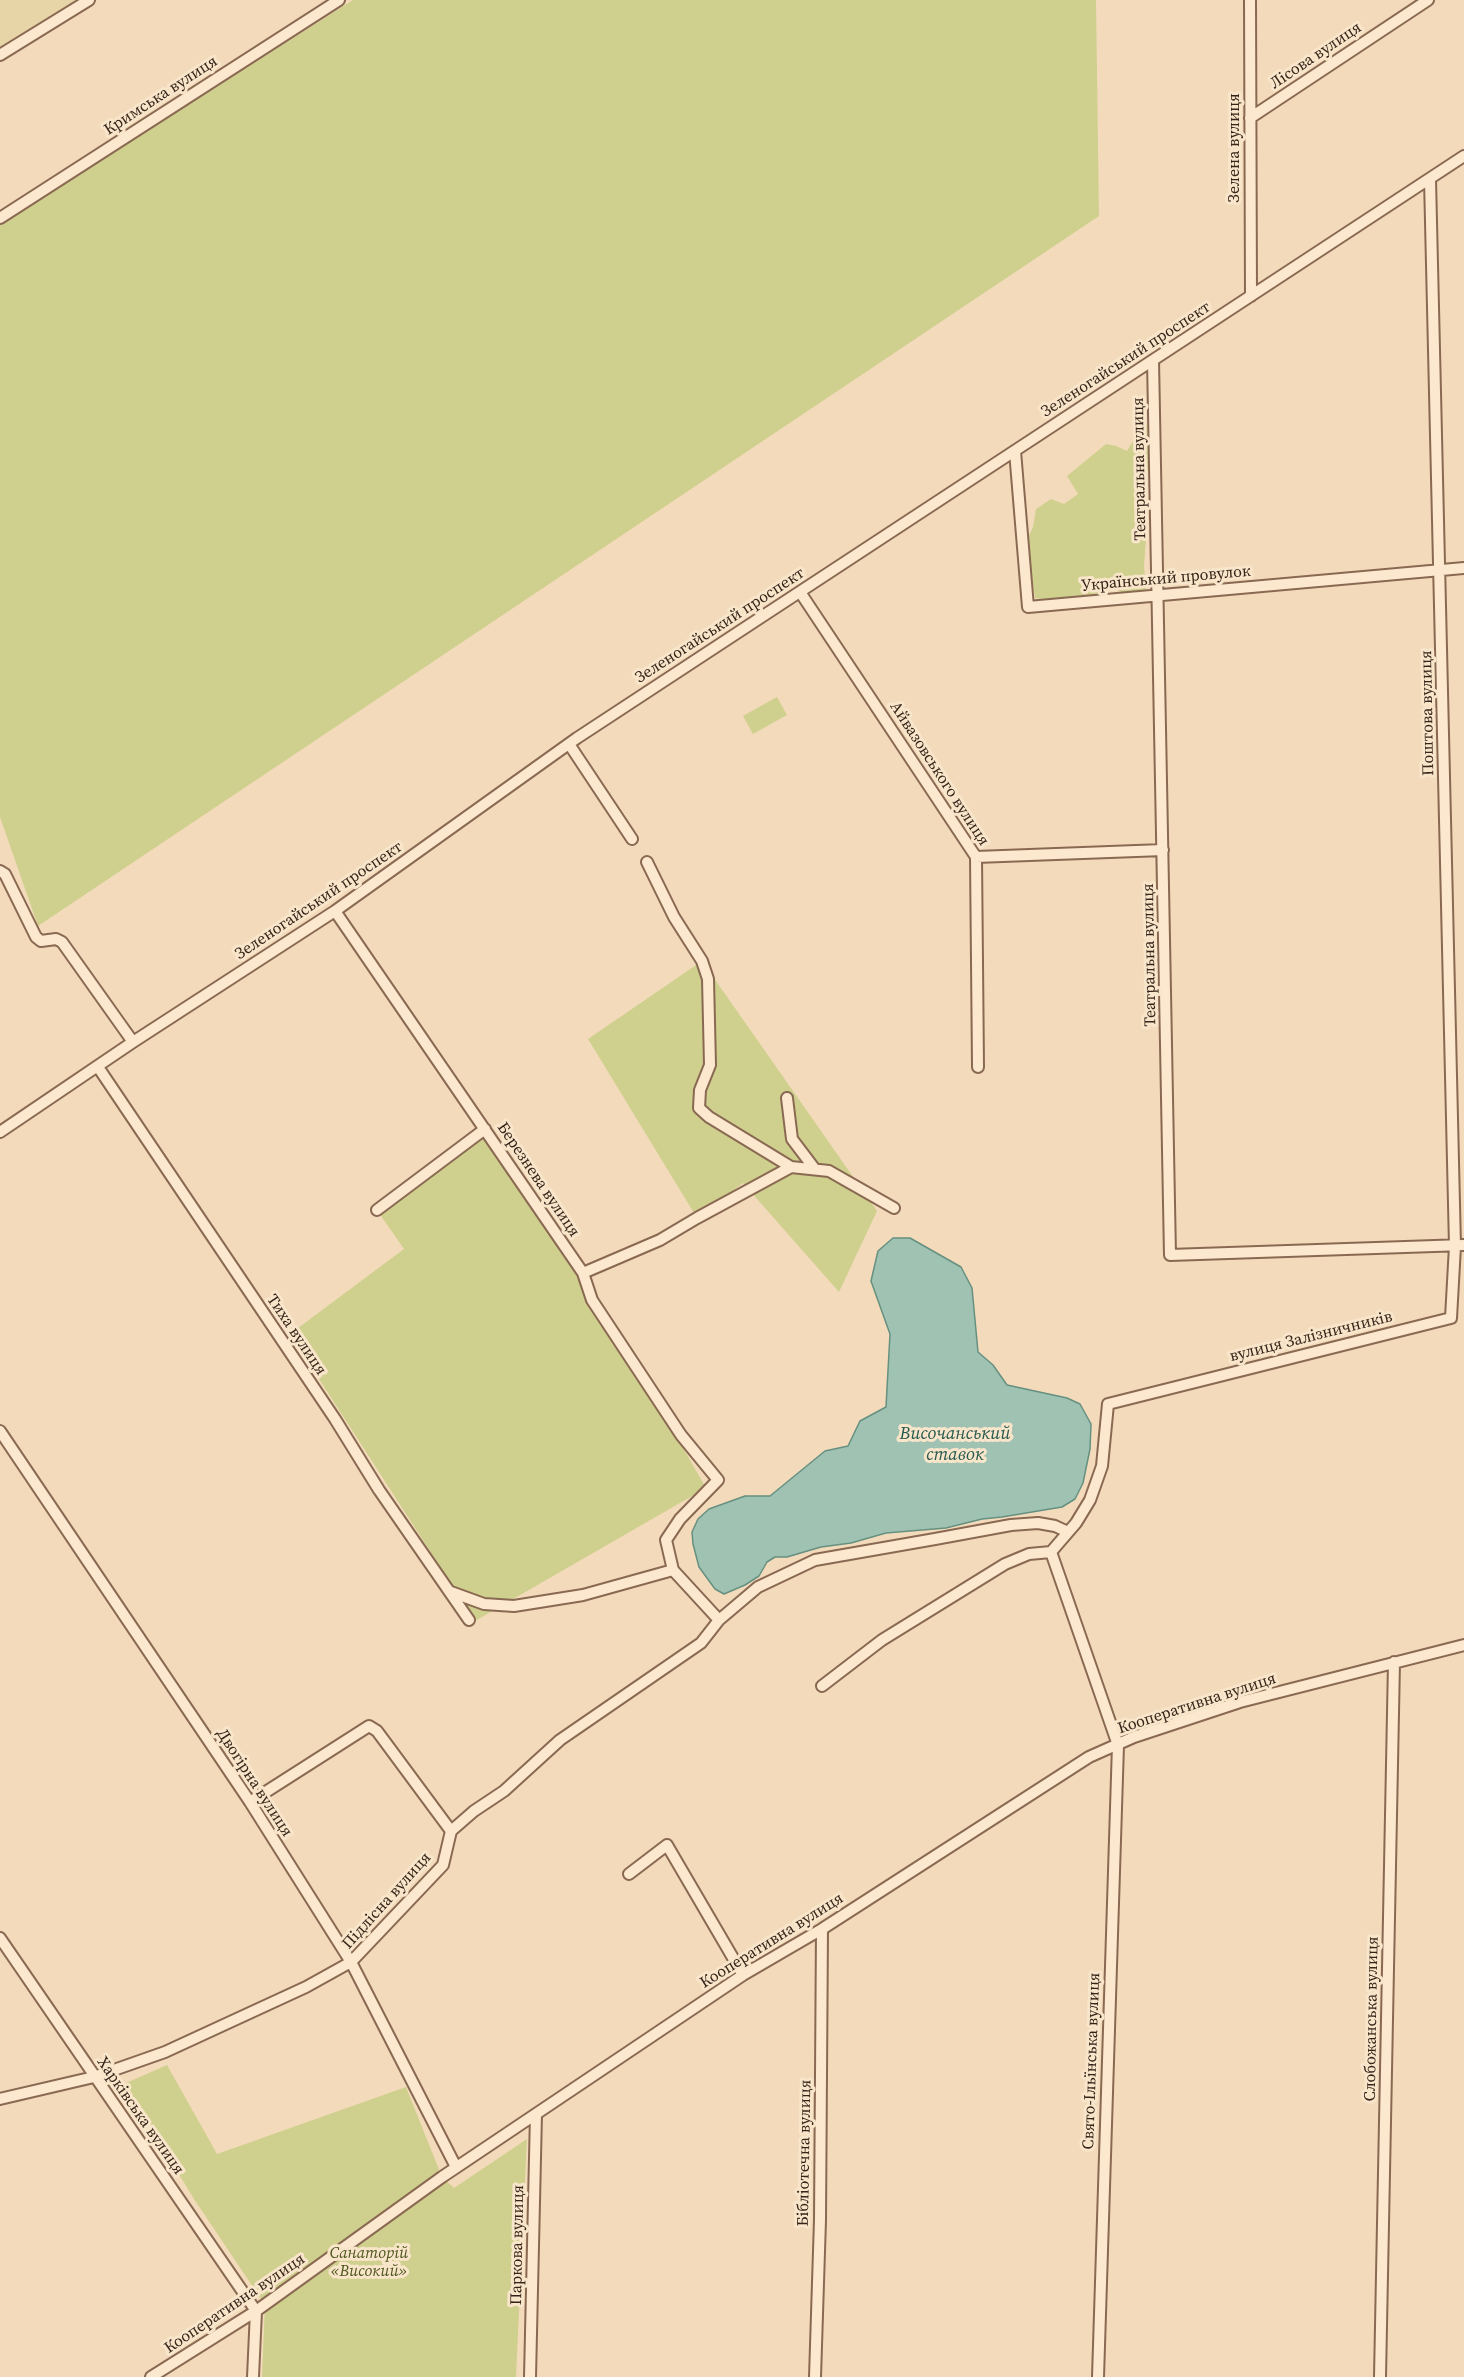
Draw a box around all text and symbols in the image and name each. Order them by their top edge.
street label: Лісова вулиця [1267,18,1365,94]
street label: Кримська вулиця [101,52,221,140]
street label: Зелена вулиця [1225,93,1245,203]
street label: Зеленогайський проспект [1038,298,1214,422]
street label: Театральна вулиця [1129,397,1151,541]
street label: Український провулок [1081,562,1251,596]
street label: Зеленогайський проспект [632,564,808,688]
street label: Поштова вулиця [1417,650,1439,776]
street label: Айвазовського вулиця [885,698,993,850]
street label: Зеленогайський проспект [232,838,406,964]
street label: Театральна вулиця [1139,883,1161,1027]
street label: Березнева вулиця [493,1119,583,1241]
street label: Тиха вулиця [262,1291,330,1379]
street label: вулиця Залізничників [1228,1308,1394,1366]
water label: Височанський ставок [899,1423,1011,1466]
street label: Кооперативна вулиця [1115,1669,1279,1739]
street label: Двогірна вулиця [212,1725,296,1841]
street label: Підлісна вулиця [339,1849,435,1953]
street label: Кооперативна вулиця [697,1889,847,1993]
street label: Слобожанська вулиця [1361,1936,1383,2102]
street label: Свято-Ільїнська вулиця [1079,1972,1105,2150]
street label: Харківська вулиця [92,2053,188,2179]
street label: Бібліотечна вулиця [794,2079,816,2227]
street label: Паркова вулиця [507,2185,529,2305]
park label: Санаторій «Високий» [330,2244,408,2282]
street label: Кооперативна вулиця [161,2250,309,2358]

